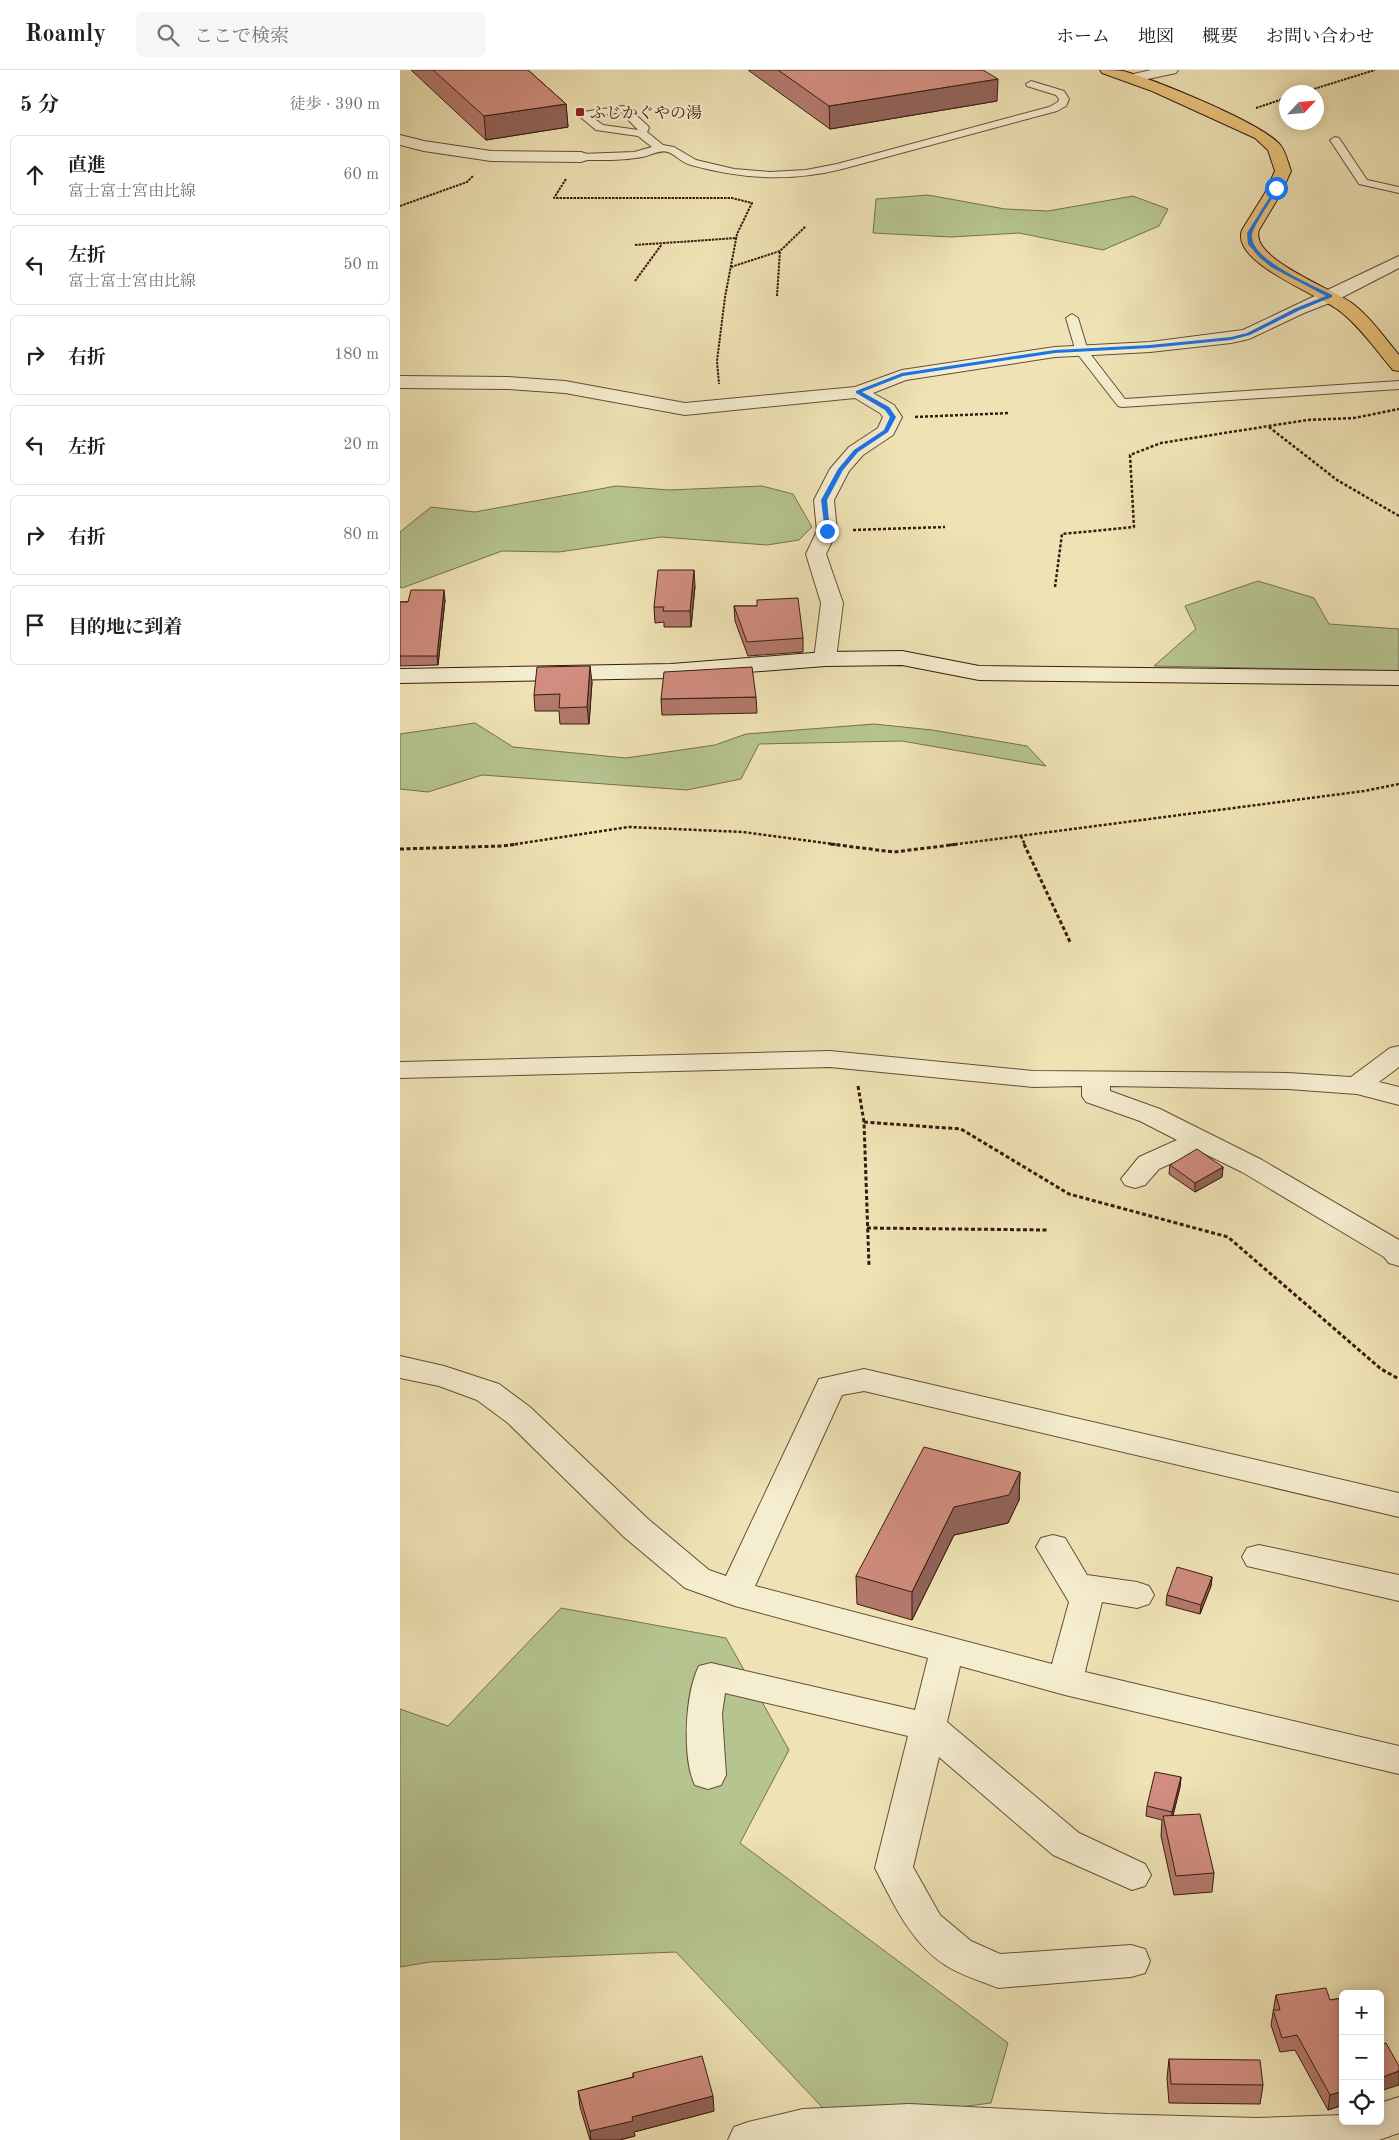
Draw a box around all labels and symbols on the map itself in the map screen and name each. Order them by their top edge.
north arrow [1279,85,1324,130]
place label: ふじかぐやの湯 [590,104,702,122]
marker: ふじかぐやの湯 [574,106,586,118]
route start [1265,177,1288,200]
route end [816,520,839,543]

